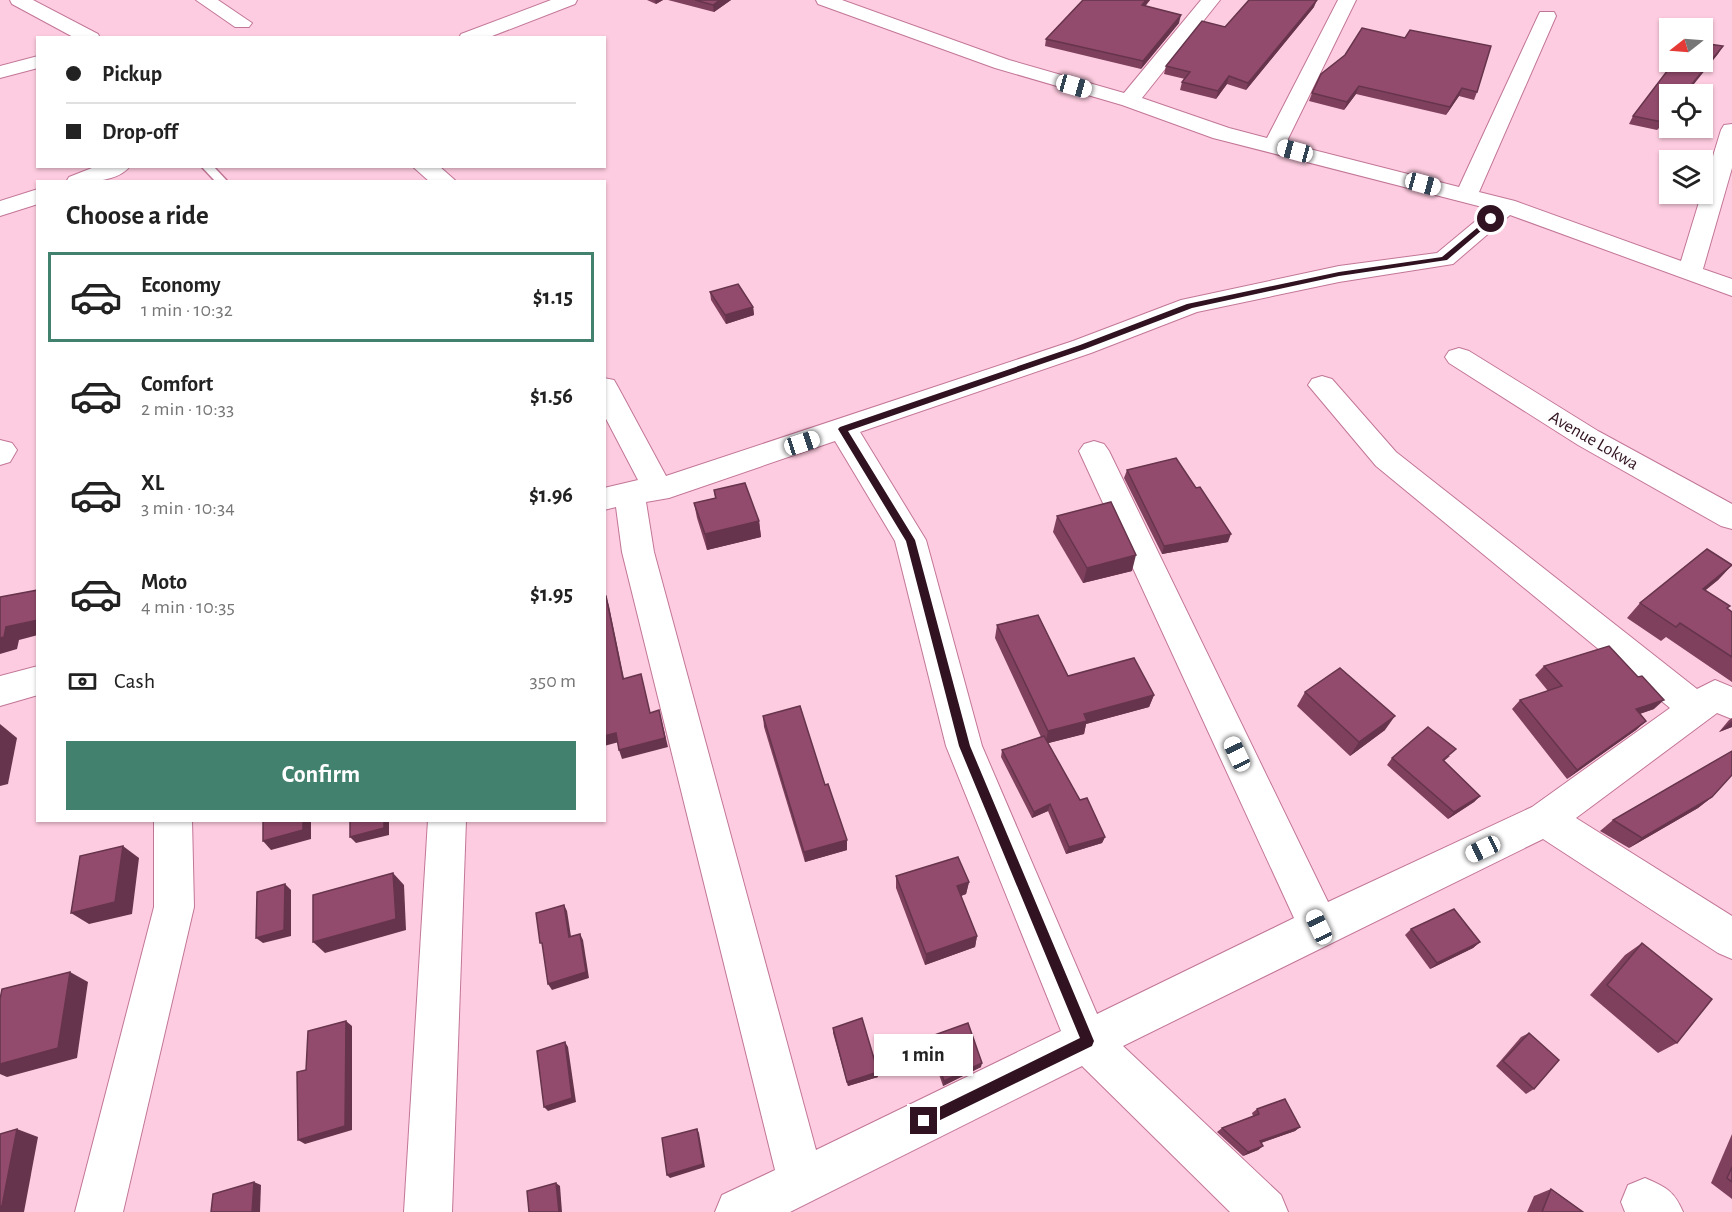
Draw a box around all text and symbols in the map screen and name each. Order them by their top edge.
north arrow [1659,18,1713,72]
map controls [1659,18,1713,204]
text: Pickup [102,63,162,85]
car [1054,72,1094,100]
button: locate [1659,84,1713,138]
text: Drop-off [102,121,178,143]
car [1275,138,1315,164]
button: layers [1659,150,1713,204]
car [1403,171,1443,197]
text: Choose a ride [66,202,209,229]
route start [1477,205,1504,232]
icon: car [69,270,123,324]
text: Economy [141,274,221,296]
text: $1.15 [533,286,573,308]
text: 1 min · 10:32 [141,300,233,320]
icon: car [69,369,123,423]
text: Comfort [141,373,213,395]
text: $1.56 [530,385,573,407]
text: 2 min · 10:33 [141,399,234,419]
street label: Avenue Lokwa [1546,408,1641,474]
car [782,429,822,457]
icon: car [69,468,123,522]
text: XL [141,472,164,494]
text: $1.96 [529,484,573,506]
text: 3 min · 10:34 [141,498,235,518]
icon: car [69,567,123,621]
text: Moto [141,571,187,593]
text: $1.95 [530,583,573,605]
text: 4 min · 10:35 [141,597,235,617]
icon: cash [66,665,99,698]
text: Cash [114,670,155,692]
text: 350 m [530,671,576,691]
car [1221,734,1253,774]
button: Confirm [66,741,576,810]
car [1463,833,1503,865]
car [1303,907,1335,947]
callout: 1 min [874,1034,974,1076]
text: 1 min [902,1045,945,1065]
route end [910,1107,937,1134]

